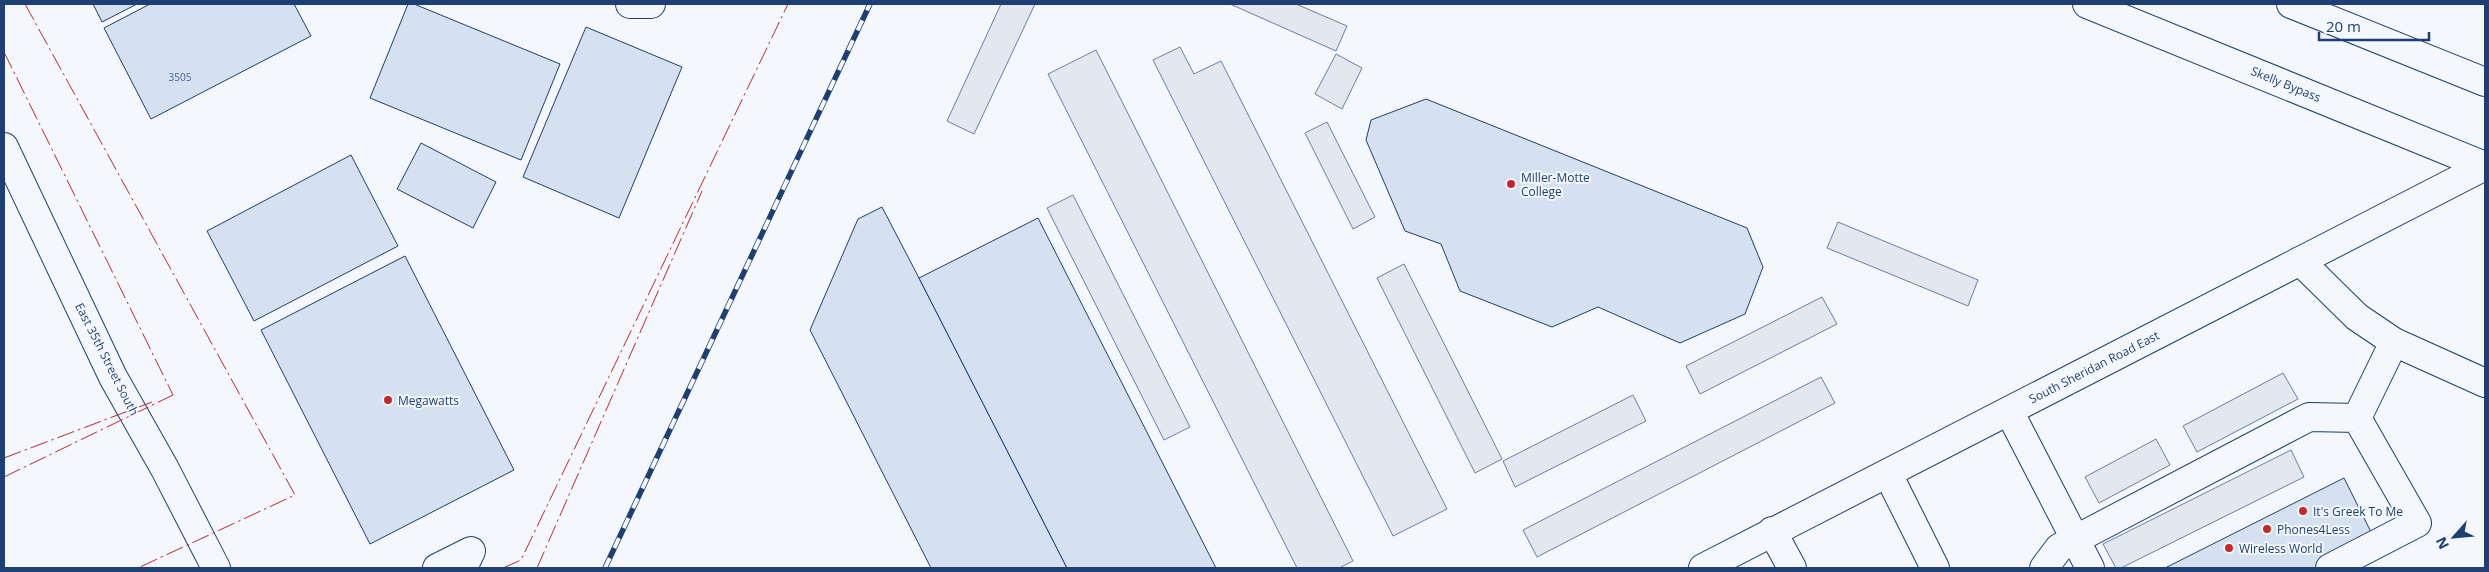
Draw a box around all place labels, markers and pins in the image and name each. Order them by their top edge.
place label: Miller-Motte College [1521,169,1590,200]
marker: Miller-Motte College [1505,178,1517,190]
place label: Megawatts [398,392,459,409]
marker: Megawatts [382,394,394,406]
place label: It's Greek To Me [2313,503,2403,520]
marker: It's Greek To Me [2297,505,2309,517]
place label: Phones4Less [2277,521,2350,538]
marker: Phones4Less [2261,523,2273,535]
place label: Wireless World [2239,540,2323,557]
marker: Wireless World [2223,542,2235,554]

